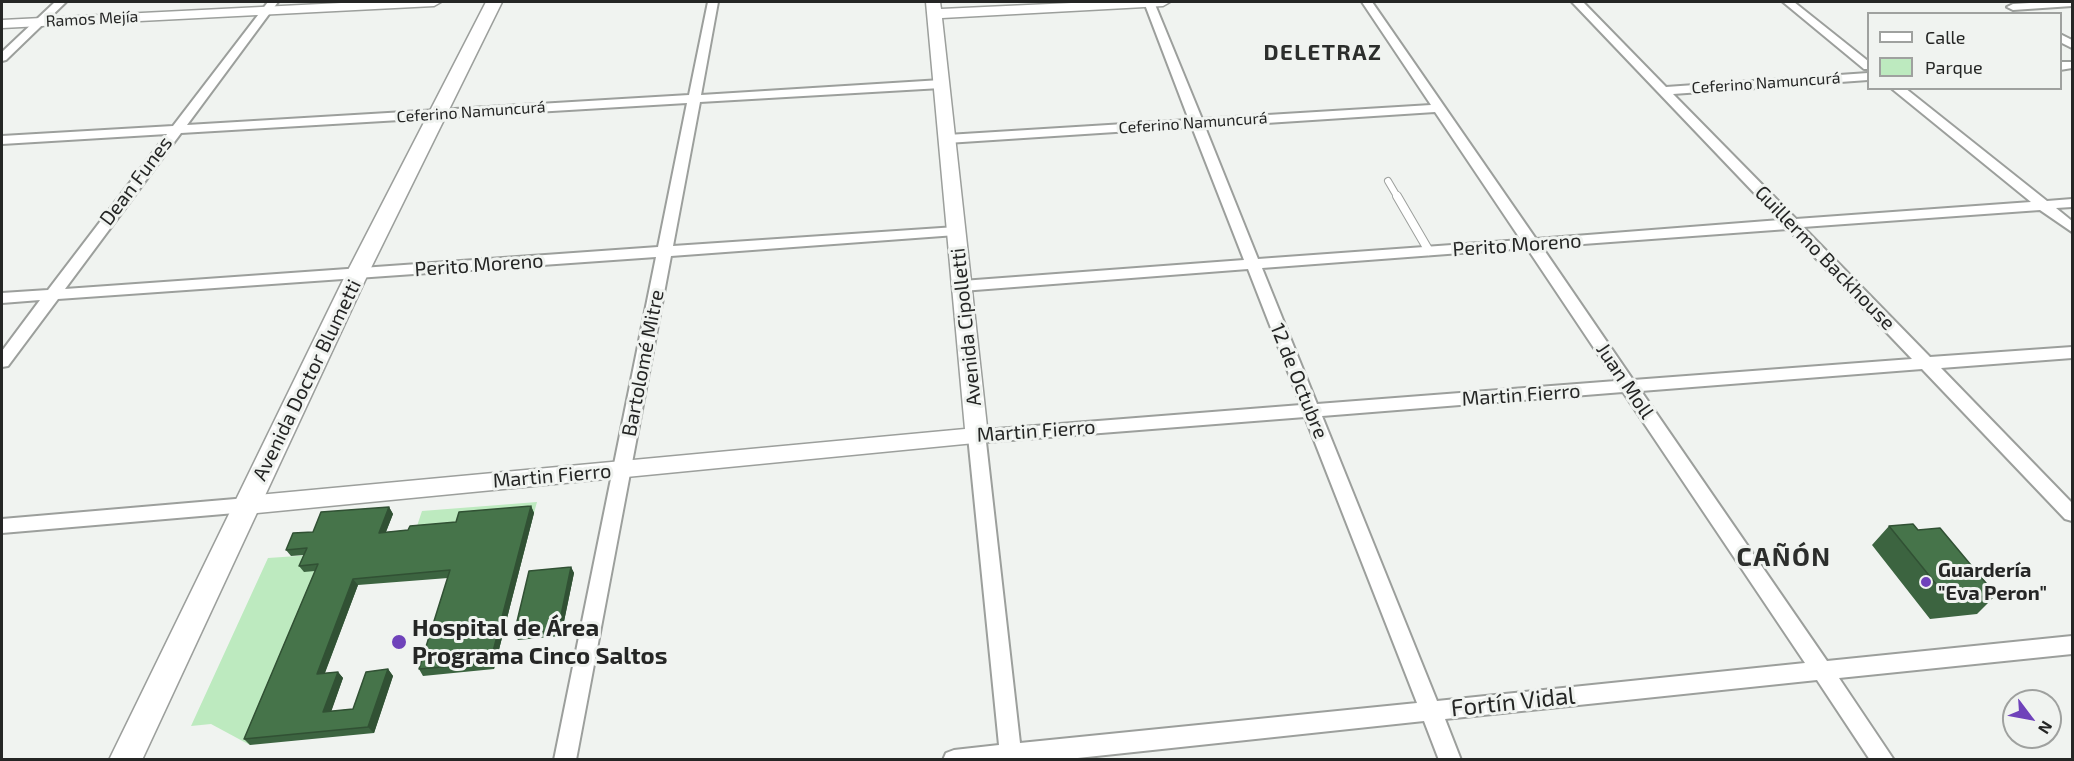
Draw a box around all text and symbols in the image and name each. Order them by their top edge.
street label: Ramos Mejía [45,7,139,31]
legend [1867,12,2062,90]
text: Calle [1925,26,1966,48]
district label: DELETRAZ [1264,40,1382,66]
text: Parque [1925,56,1983,78]
street label: Ceferino Namuncurá [1691,68,1841,98]
street label: Ceferino Namuncurá [396,97,546,127]
street label: Ceferino Namuncurá [1118,108,1268,138]
street label: Dean Funes [95,132,177,230]
street label: Guillermo Backhouse [1750,181,1900,335]
street label: Perito Moreno [1452,229,1582,261]
street label: Avenida Cipolletti [946,247,986,407]
street label: Perito Moreno [414,249,544,281]
street label: Avenida Doctor Blumetti [248,276,366,484]
street label: Bartolomé Mitre [617,288,669,438]
street label: 12 de Octubre [1265,320,1333,442]
street label: Juan Moll [1591,339,1659,423]
street label: Martin Fierro [1461,379,1581,411]
street label: Martin Fierro [976,415,1096,447]
street label: Martin Fierro [492,459,612,493]
district label: CAÑÓN [1736,541,1832,573]
place label: Guardería "Eva Peron" [1938,558,2047,605]
marker: Guardería "Eva Peron" [1919,575,1933,589]
place label: Hospital de Área Programa Cinco Saltos [412,614,667,670]
marker: Hospital de Área Programa Cinco Saltos [390,633,408,651]
street label: Fortín Vidal [1449,681,1577,723]
north arrow [2002,689,2062,749]
text: N [2035,718,2057,738]

